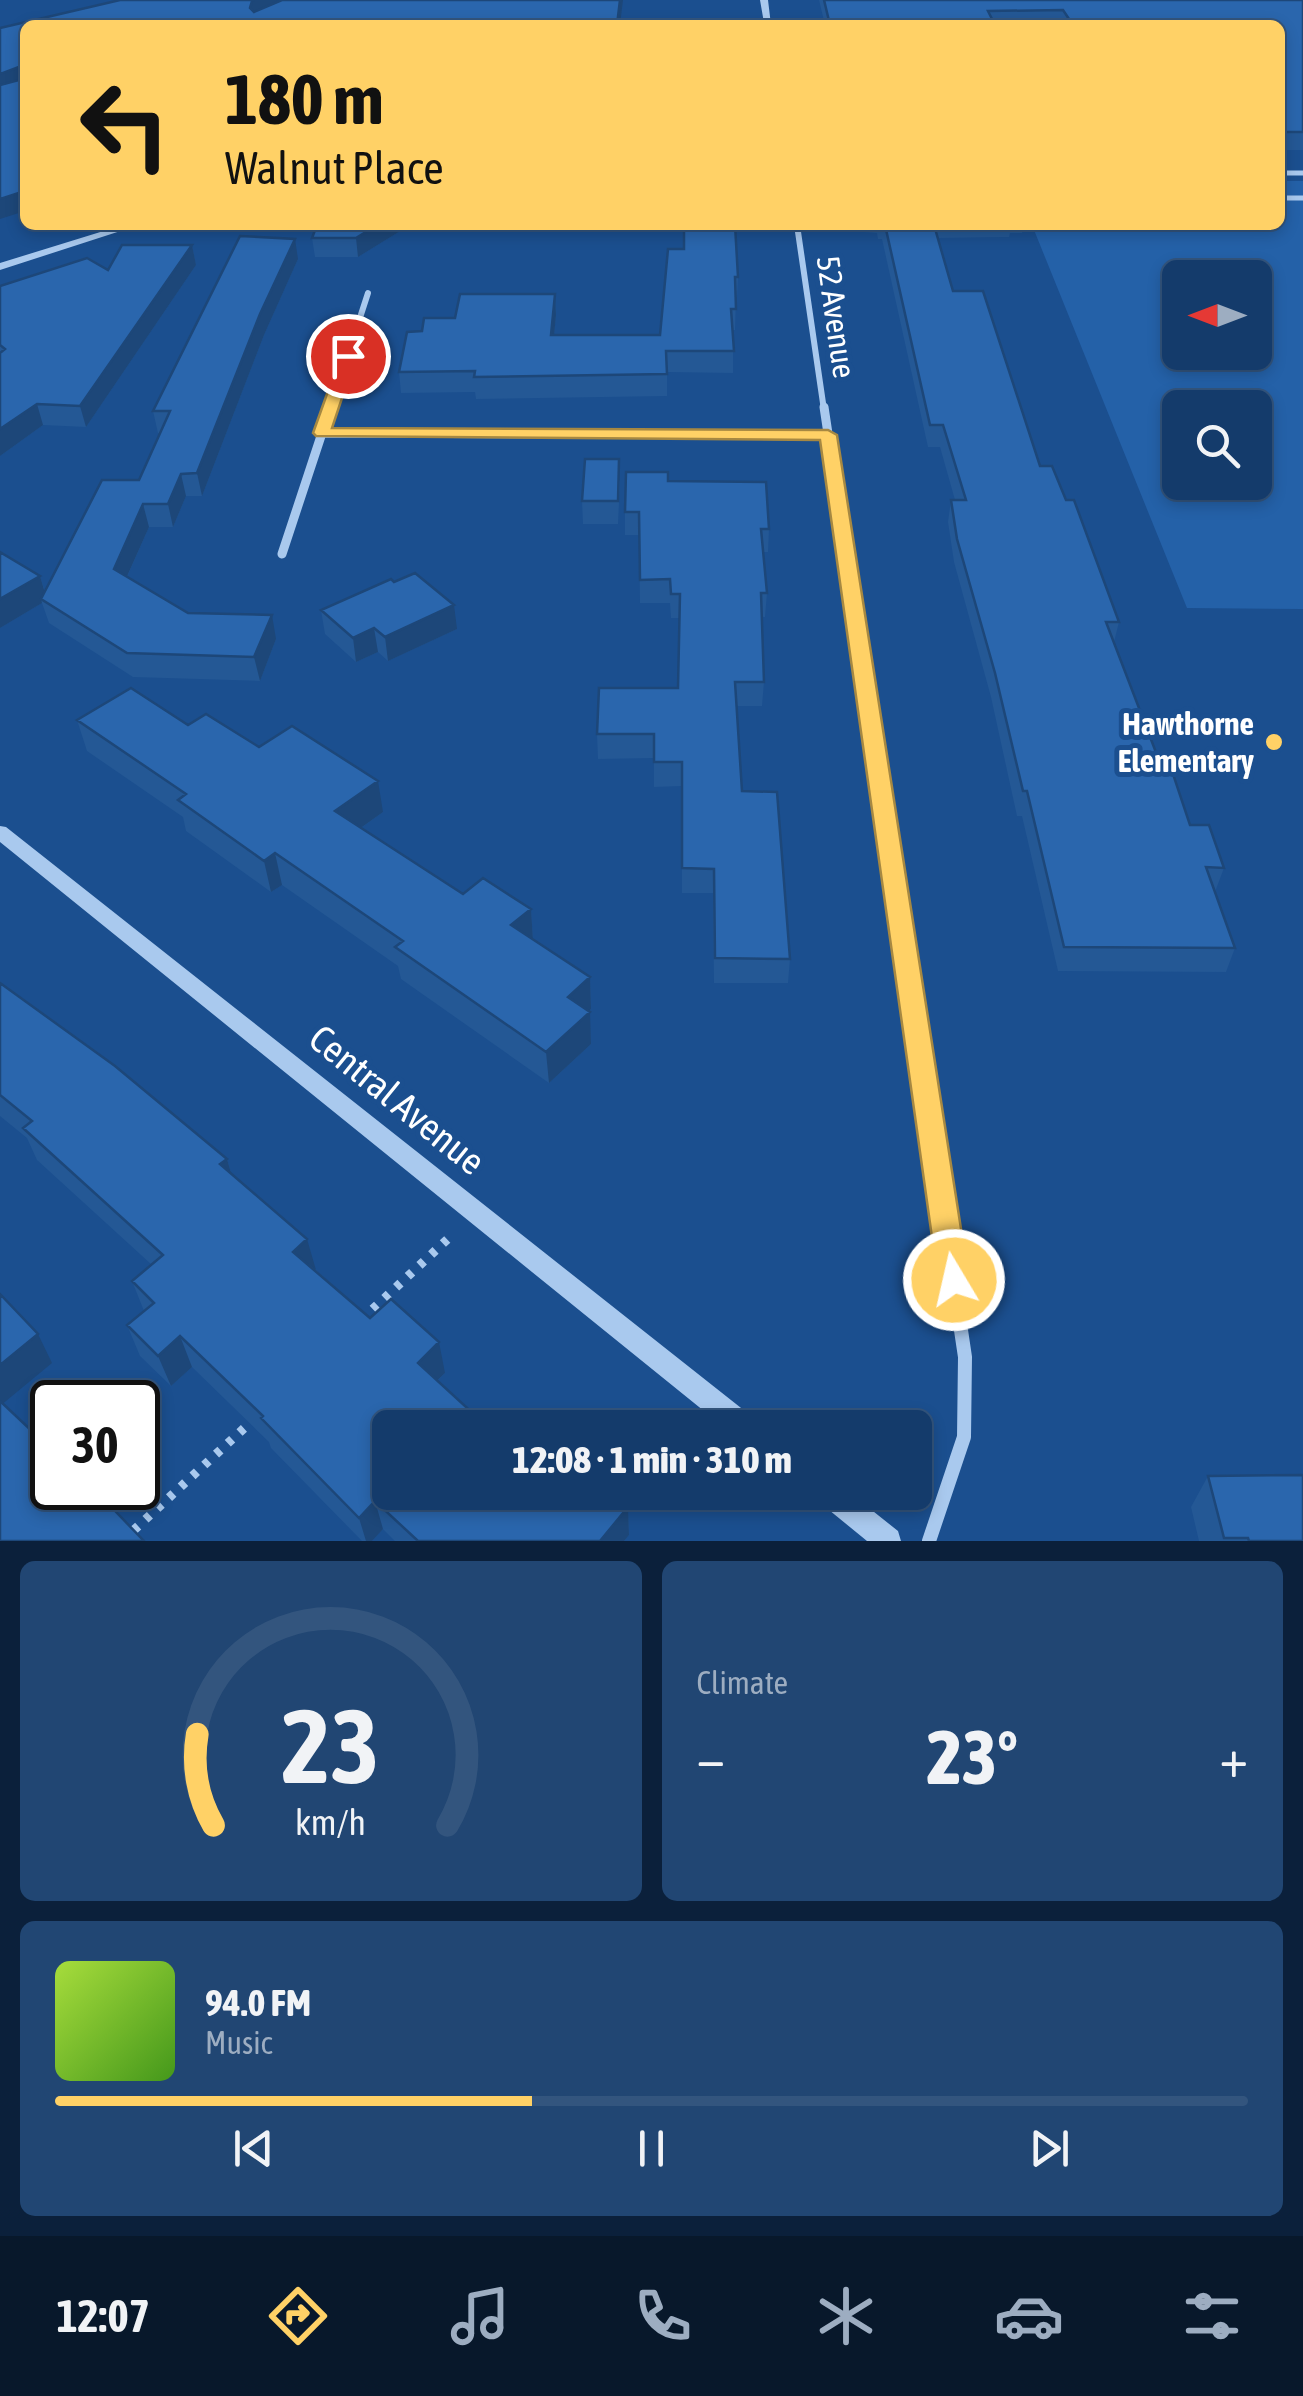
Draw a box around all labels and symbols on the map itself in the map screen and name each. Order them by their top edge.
street label: 52 Avenue [810,253,863,380]
north arrow [1162,260,1272,370]
pin [306,314,391,399]
place label: Hawthorne Elementary [1118,705,1255,779]
marker: Hawthorne Elementary [1263,731,1285,753]
street label: Central Avenue [301,1016,493,1183]
position arrow [902,1228,1006,1332]
speed limit sign: 30 [30,1380,160,1510]

